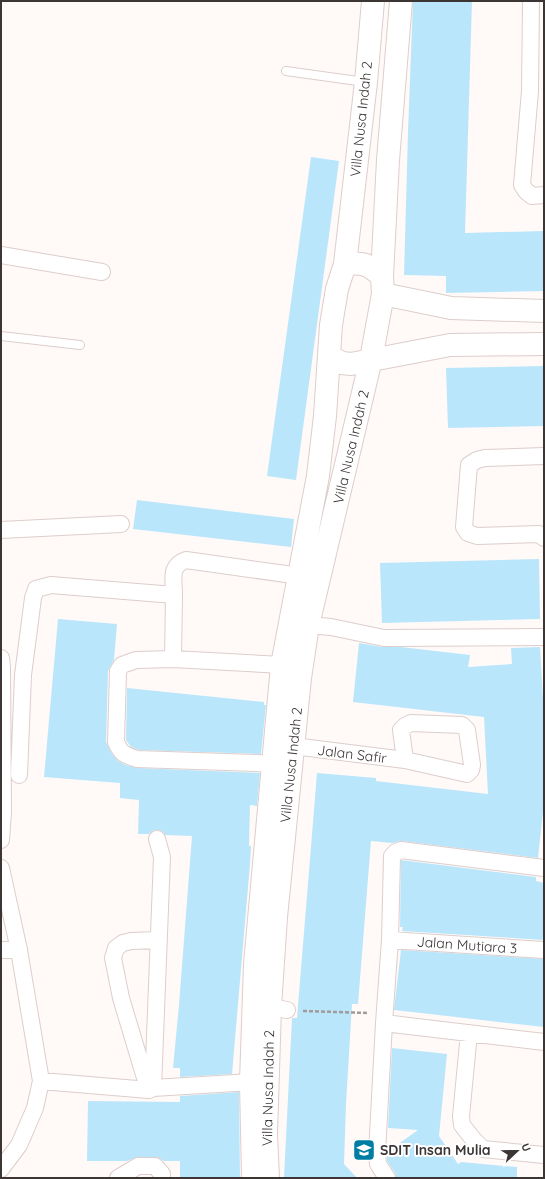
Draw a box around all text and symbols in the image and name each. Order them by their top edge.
street label: Villa Nusa Indah 2 [346,60,376,178]
street label: Villa Nusa Indah 2 [329,388,373,506]
street label: Villa Nusa Indah 2 [276,706,306,824]
street label: Jalan Safir [316,741,388,767]
street label: Jalan Mutiara 3 [416,933,518,957]
street label: Villa Nusa Indah 2 [258,1029,278,1146]
north arrow [497,1131,537,1171]
school or university icon: SDIT Insan Mulia [351,1137,377,1163]
place label: SDIT Insan Mulia [380,1141,491,1159]
text: U [518,1141,534,1153]

